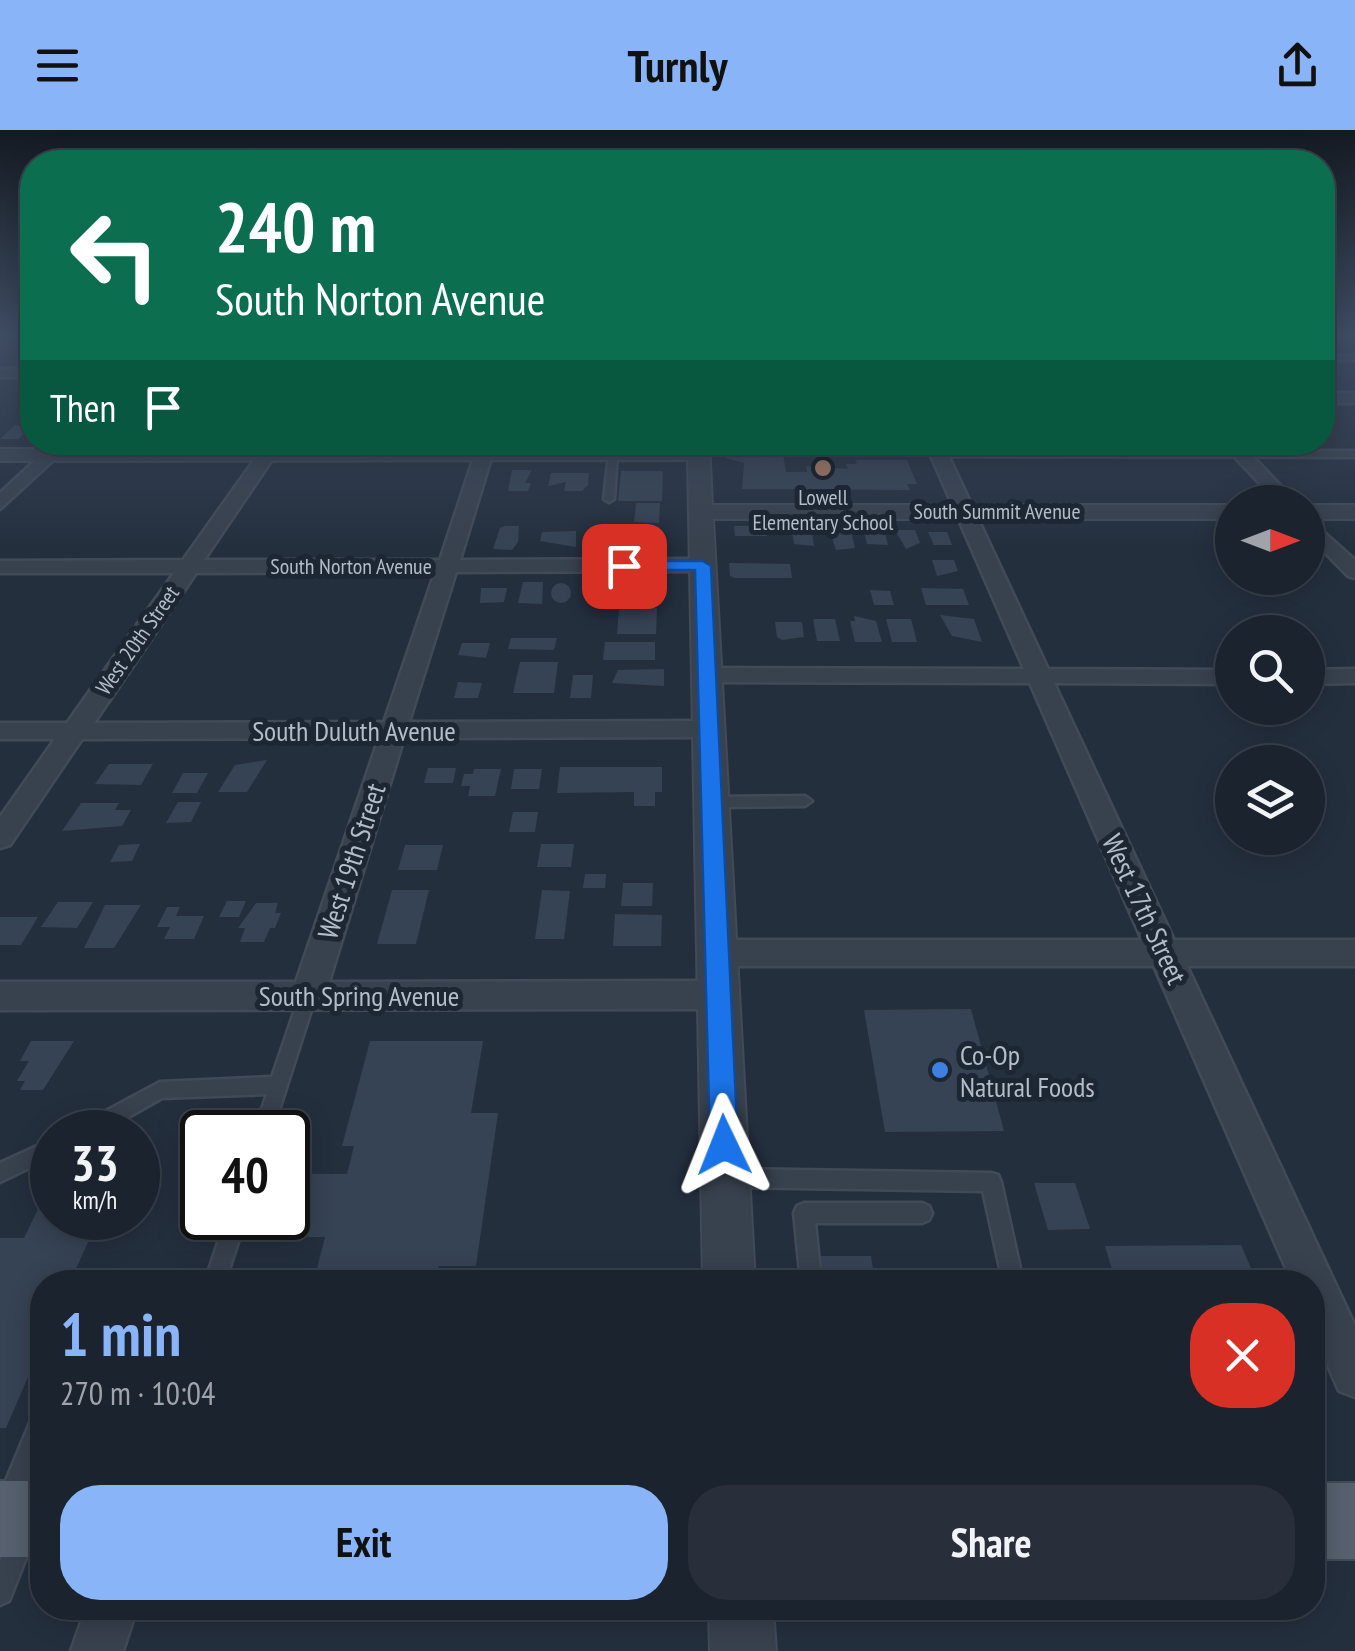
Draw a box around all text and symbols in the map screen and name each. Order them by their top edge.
text: Turnly [628,36,727,94]
icon: menu [30,38,85,93]
icon: share [1270,38,1325,93]
text: 240 m [215,181,376,271]
icon: left [50,190,180,320]
text: South Norton Avenue [215,269,545,327]
icon: arrive [136,380,191,435]
text: Then [50,383,116,432]
marker: Lowell Elementary School [812,457,834,479]
place label: Lowell Elementary School [753,483,894,536]
north arrow [1215,485,1325,595]
map controls [1215,485,1325,855]
street label: South Summit Avenue [913,497,1081,525]
pin [582,524,667,609]
icon: arrive [597,539,652,594]
street label: South Norton Avenue [270,552,432,580]
street label: West 20th Street [89,580,185,700]
button: search [1215,615,1325,725]
street label: South Duluth Avenue [252,712,456,749]
button: layers [1215,745,1325,855]
street label: West 19th Street [308,778,394,944]
street label: West 17th Street [1094,828,1196,990]
street label: South Spring Avenue [259,977,459,1014]
place label: Co-Op Natural Foods [960,1036,1095,1105]
marker: Co-Op Natural Foods [929,1059,951,1081]
position arrow [672,1093,776,1197]
speed limit sign: 40 [180,1110,310,1240]
text: 33 [71,1130,119,1195]
text: km/h [73,1184,117,1216]
text: 1 min [60,1295,181,1373]
button: close [1190,1303,1295,1408]
text: 270 m · 10:04 [60,1372,215,1414]
button: Exit [60,1485,668,1600]
button: Share [688,1485,1295,1600]

